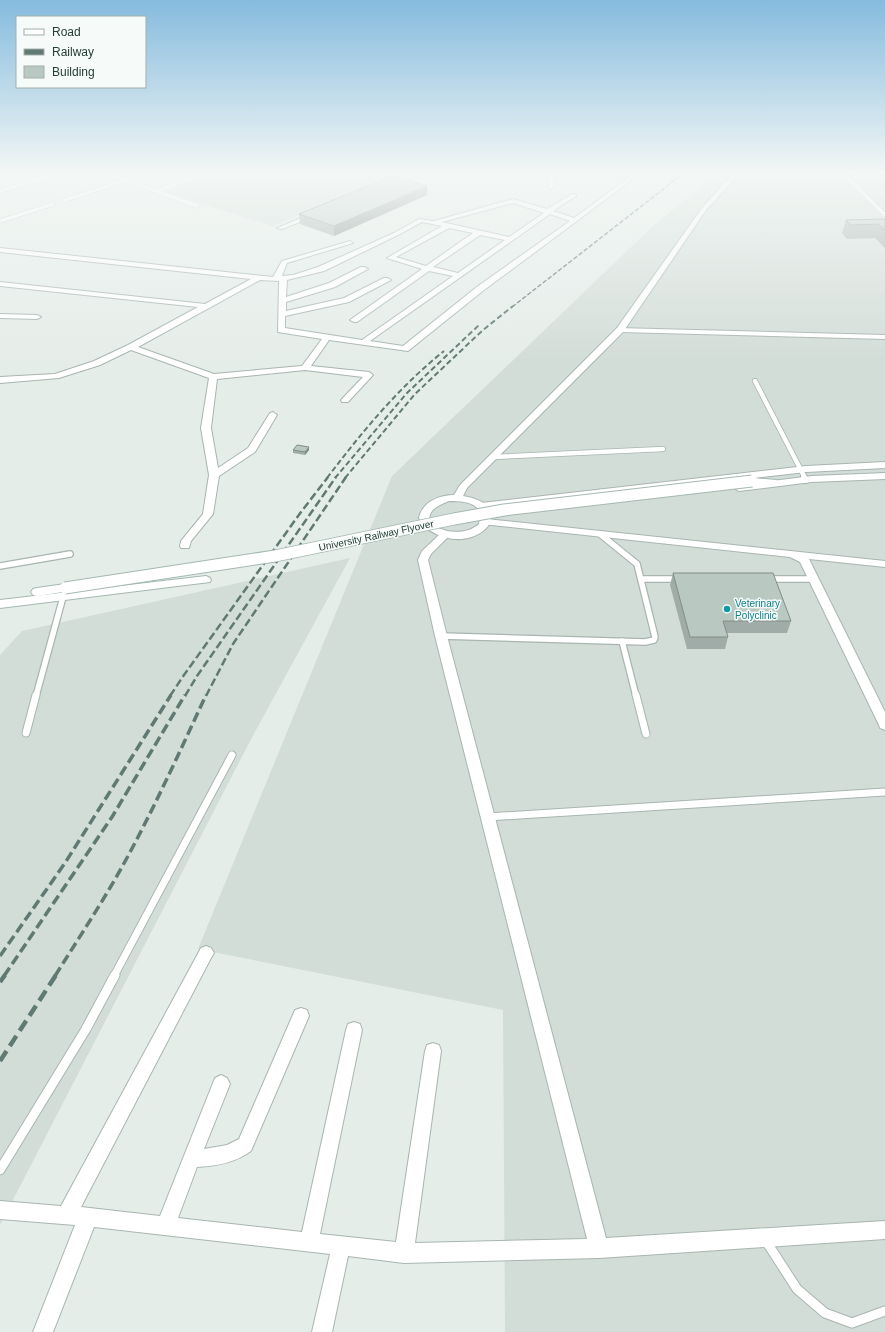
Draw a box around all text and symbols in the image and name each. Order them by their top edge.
legend [16,16,146,88]
text: Road [52,25,81,39]
text: Railway [52,45,94,59]
text: Building [52,65,95,79]
street label: University Railway Flyover [318,518,435,553]
place label: Veterinary Polyclinic [735,598,780,621]
marker: Veterinary Polyclinic [722,604,732,614]

